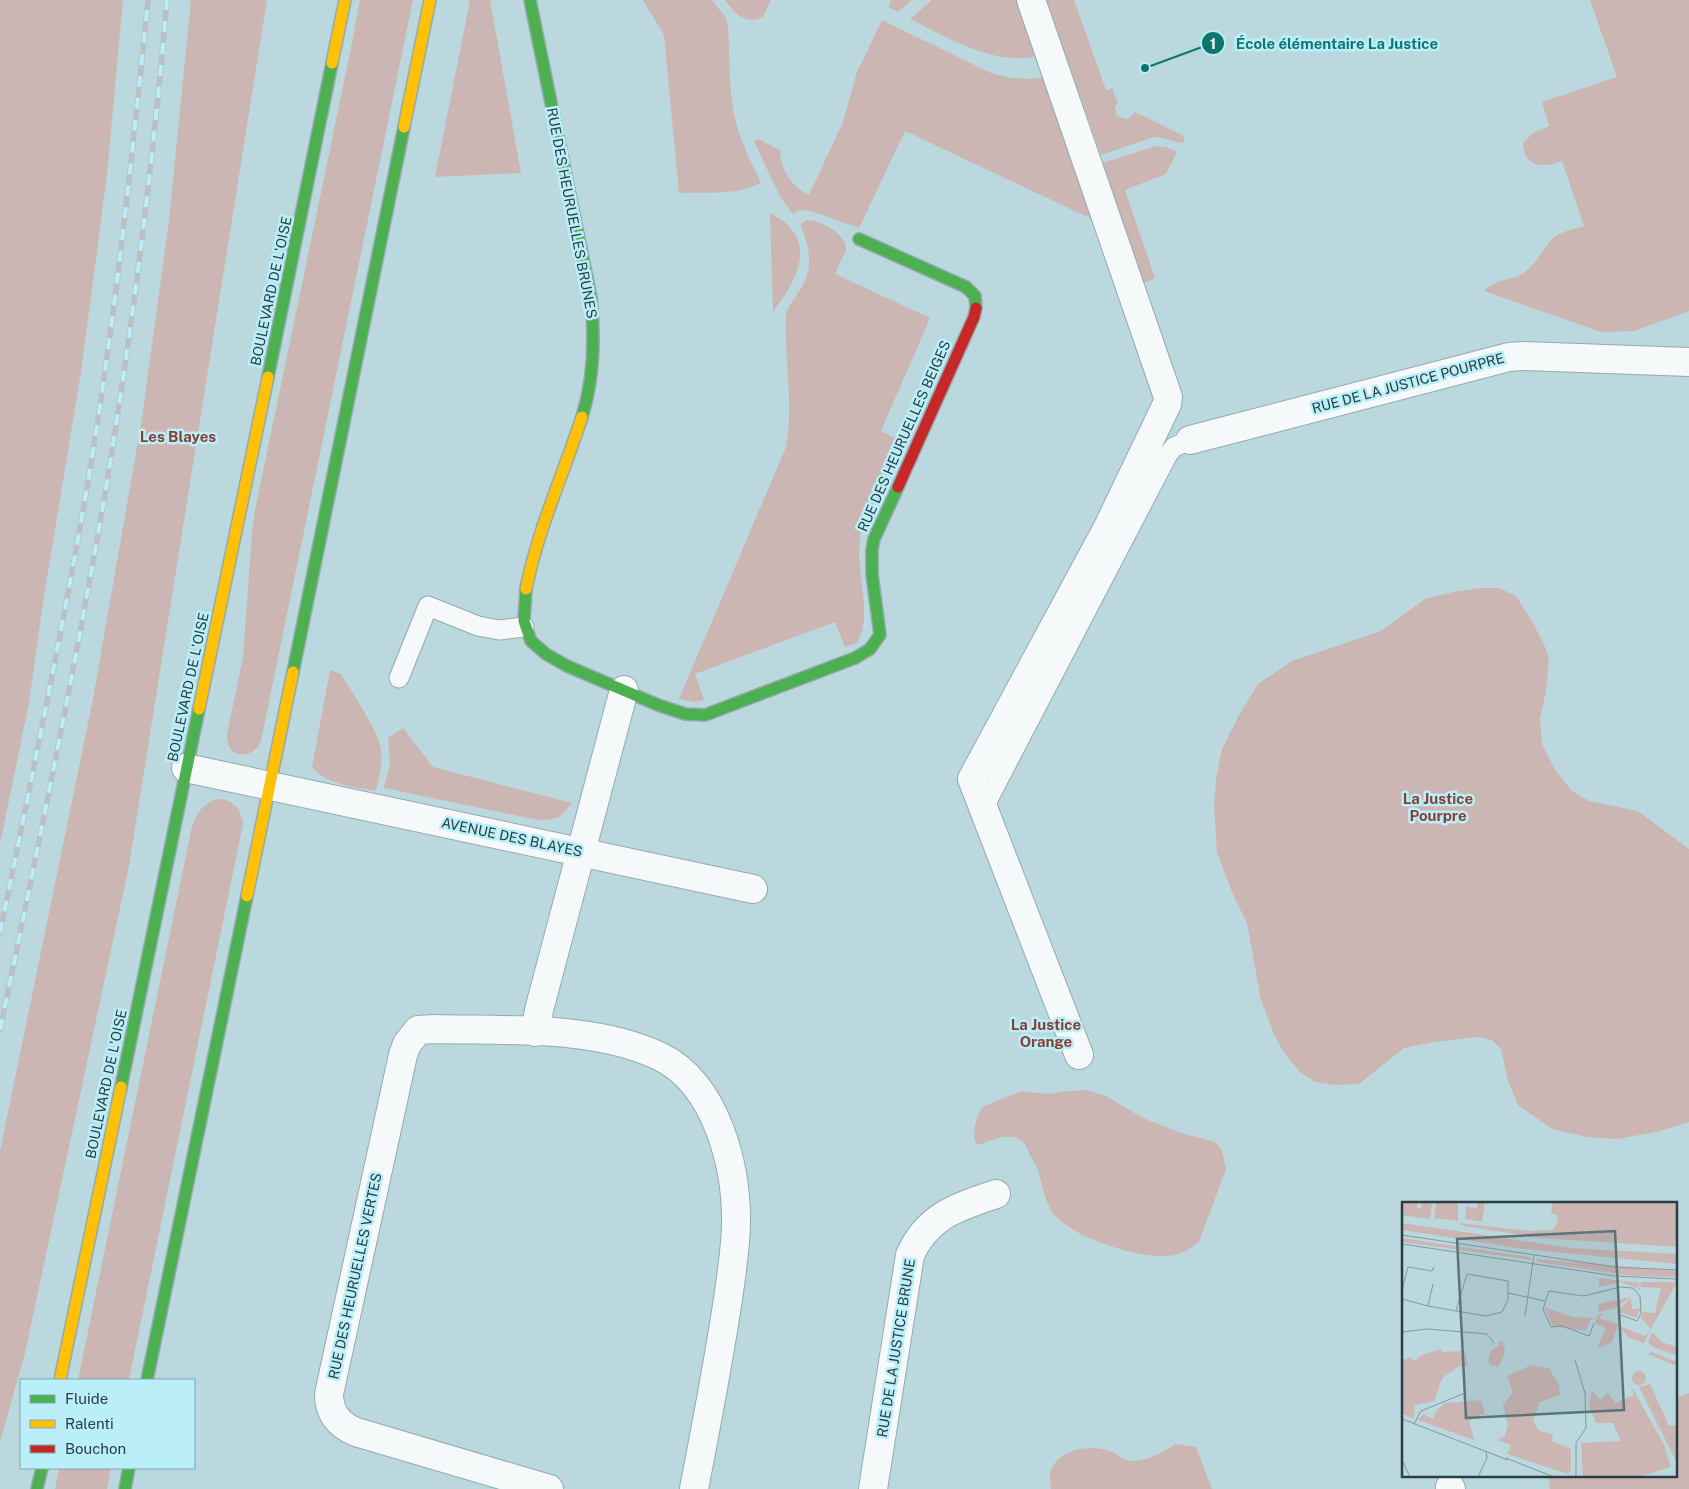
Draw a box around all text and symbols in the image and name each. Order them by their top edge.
callout: École élémentaire La Justice [1200,28,1448,58]
text: 1 [1210,35,1216,52]
text: École élémentaire La Justice [1236,35,1438,52]
street label: RUE DES HEURUELLES BRUNES [544,106,600,320]
street label: BOULEVARD DE L'OISE [247,215,295,367]
street label: RUE DES HEURUELLES BEIGES [854,338,954,534]
street label: RUE DE LA JUSTICE POURPRE [1310,350,1506,416]
district label: Les Blayes [140,428,216,445]
street label: BOULEVARD DE L'OISE [164,611,212,763]
district label: La Justice Pourpre [1403,790,1473,824]
street label: AVENUE DES BLAYES [440,814,584,860]
street label: BOULEVARD DE L'OISE [82,1008,130,1160]
district label: La Justice Orange [1011,1016,1081,1050]
street label: RUE DES HEURUELLES VERTES [325,1171,385,1381]
inset map [1402,1202,1676,1476]
street label: RUE DE LA JUSTICE BRUNE [874,1258,918,1438]
legend [20,1379,195,1469]
text: Fluide [65,1390,108,1407]
text: Ralenti [65,1415,114,1432]
text: Bouchon [65,1440,126,1457]

